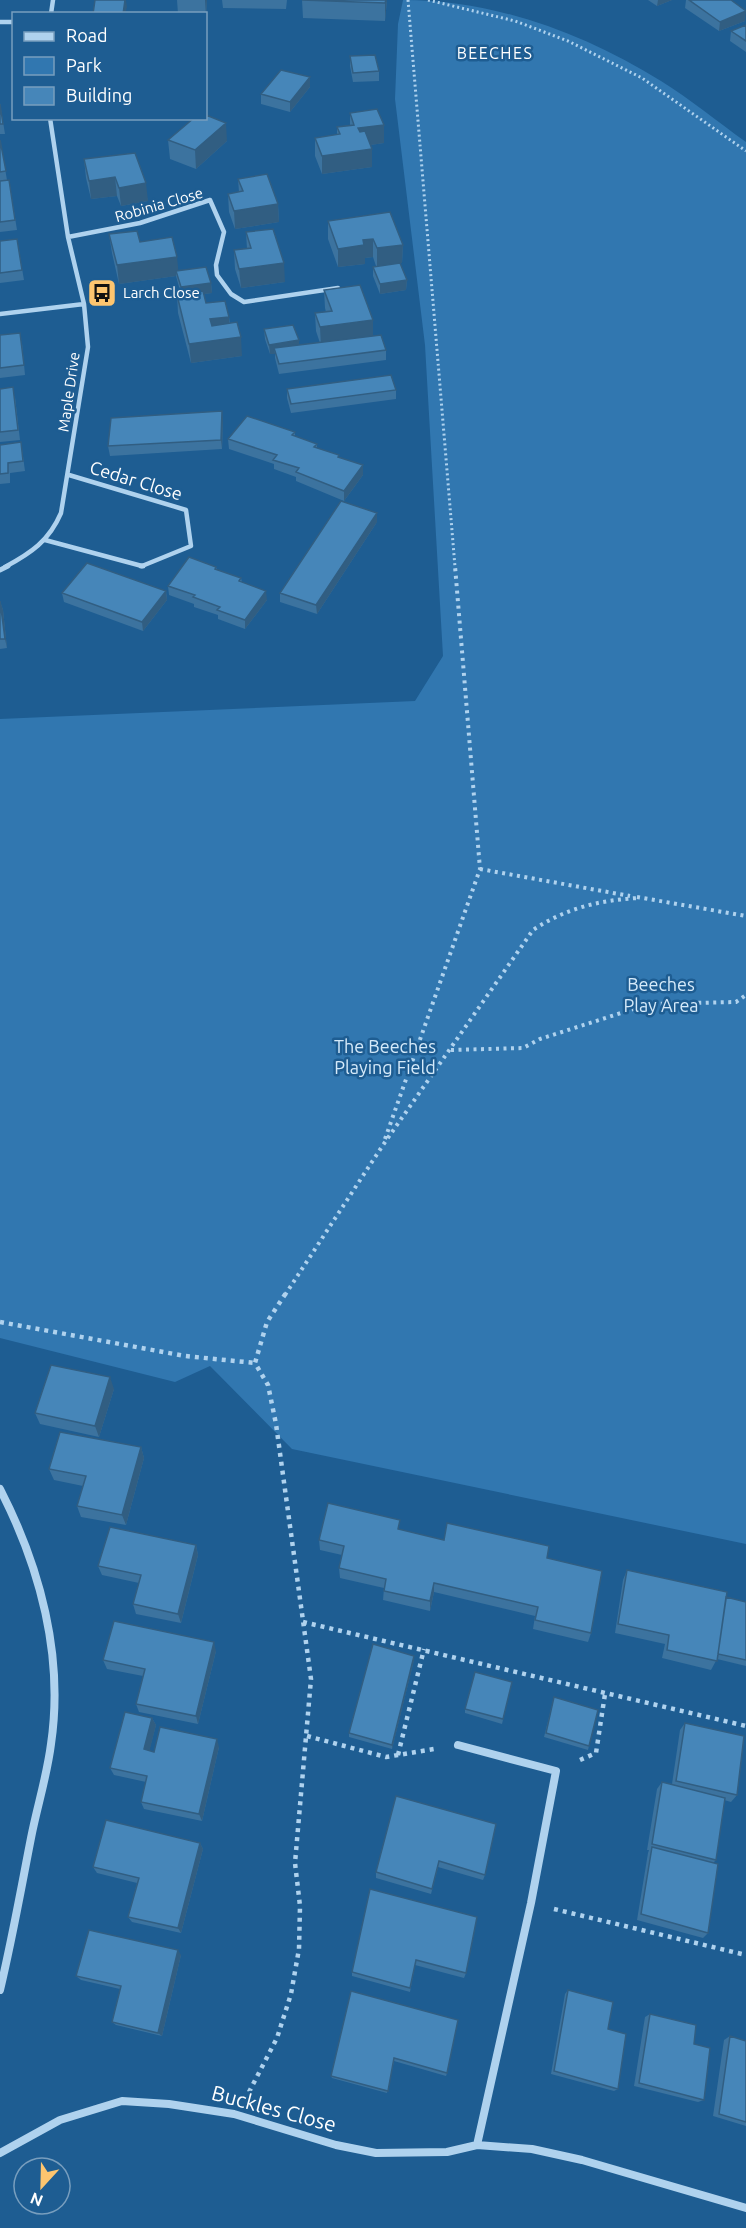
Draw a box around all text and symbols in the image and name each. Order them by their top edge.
legend [12,12,207,120]
text: Road [66,25,108,45]
district label: BEECHES [457,44,533,62]
text: Park [66,55,102,75]
text: Building [66,85,132,105]
street label: Robinia Close [113,184,205,225]
bus stop icon: Larch Close [86,277,118,309]
place label: Larch Close [123,284,200,301]
street label: Maple Drive [54,351,83,433]
street label: Cedar Close [88,456,185,504]
park label: Beeches Play Area [623,974,699,1015]
park label: The Beeches Playing Field [334,1036,436,1077]
street label: Buckles Close [209,2080,339,2136]
north arrow [12,2156,72,2216]
text: N [27,2189,45,2210]

